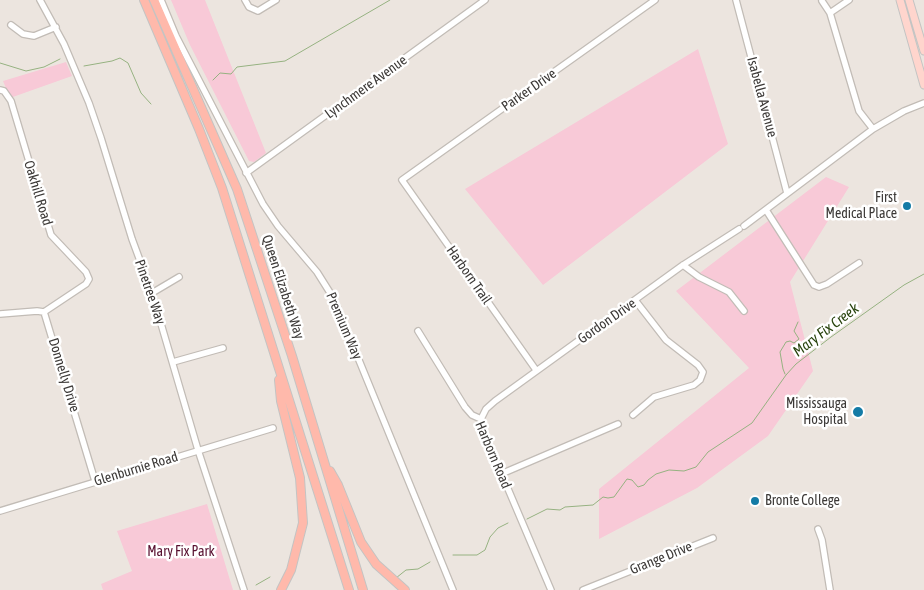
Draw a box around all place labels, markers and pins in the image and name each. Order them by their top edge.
place label: First Medical Place [826,190,897,222]
marker: First Medical Place [901,200,913,212]
place label: Mississauga Hospital [786,396,847,428]
marker: Mississauga Hospital [851,405,865,419]
place label: Bronte College [765,493,840,509]
marker: Bronte College [749,495,761,507]

